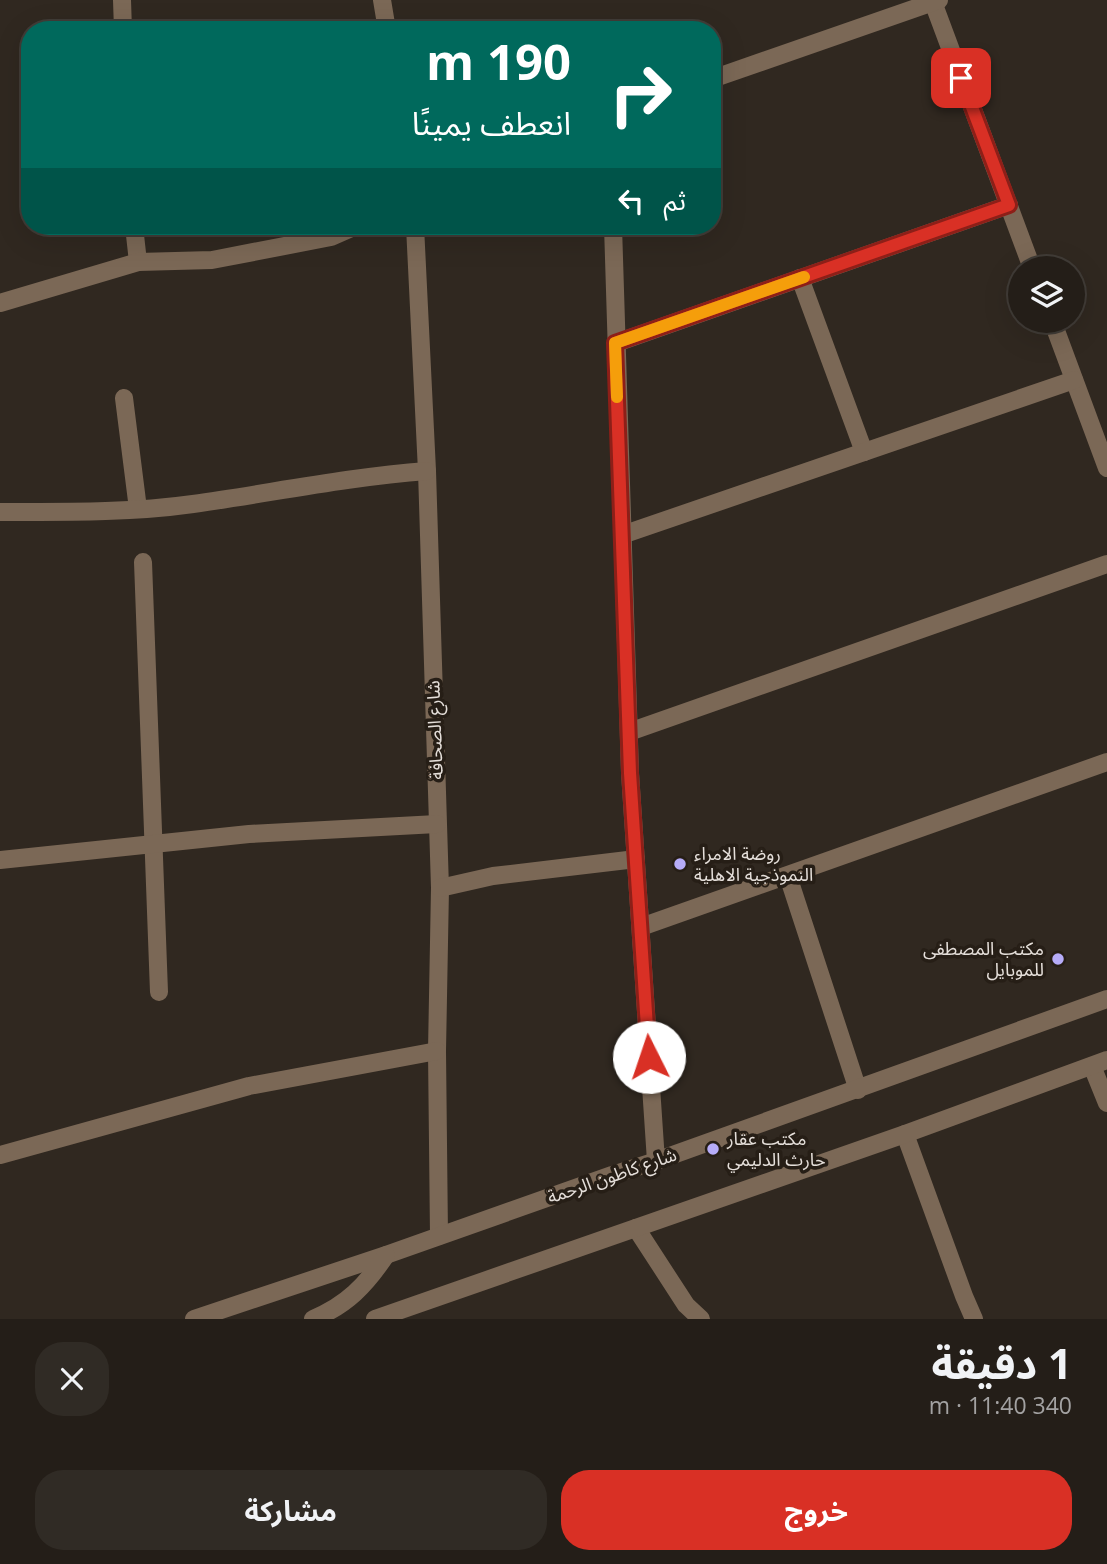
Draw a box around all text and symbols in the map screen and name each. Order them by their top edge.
text: 190 m [426,28,571,94]
pin [931,48,991,108]
icon: right [595,49,686,140]
icon: arrive [942,59,980,97]
text: انعطف يمينًا [412,101,571,144]
icon: left [612,182,650,220]
text: ثم [664,182,686,218]
map controls [1008,256,1085,333]
button: layers [1008,256,1085,333]
street label: شارع الصحافة [420,680,451,780]
place label: روضة الامراء النموذجية الاهلية [694,841,813,886]
marker: روضة الامراء النموذجية الاهلية [672,856,688,872]
place label: مكتب المصطفى للموبايل [923,936,1044,981]
marker: مكتب المصطفى للموبايل [1050,951,1066,967]
position arrow [612,1020,686,1094]
place label: مكتب عقار حارث الدليمي [726,1126,826,1173]
marker: مكتب عقار حارث الدليمي [705,1141,721,1157]
street label: شارع كاطون الرحمة [544,1142,680,1211]
text: 1 دقيقة [931,1334,1072,1391]
button: close [35,1342,109,1416]
text: 340 m · 11:40 [929,1389,1072,1421]
button: مشاركة [35,1470,547,1550]
button: خروج [561,1470,1072,1550]

